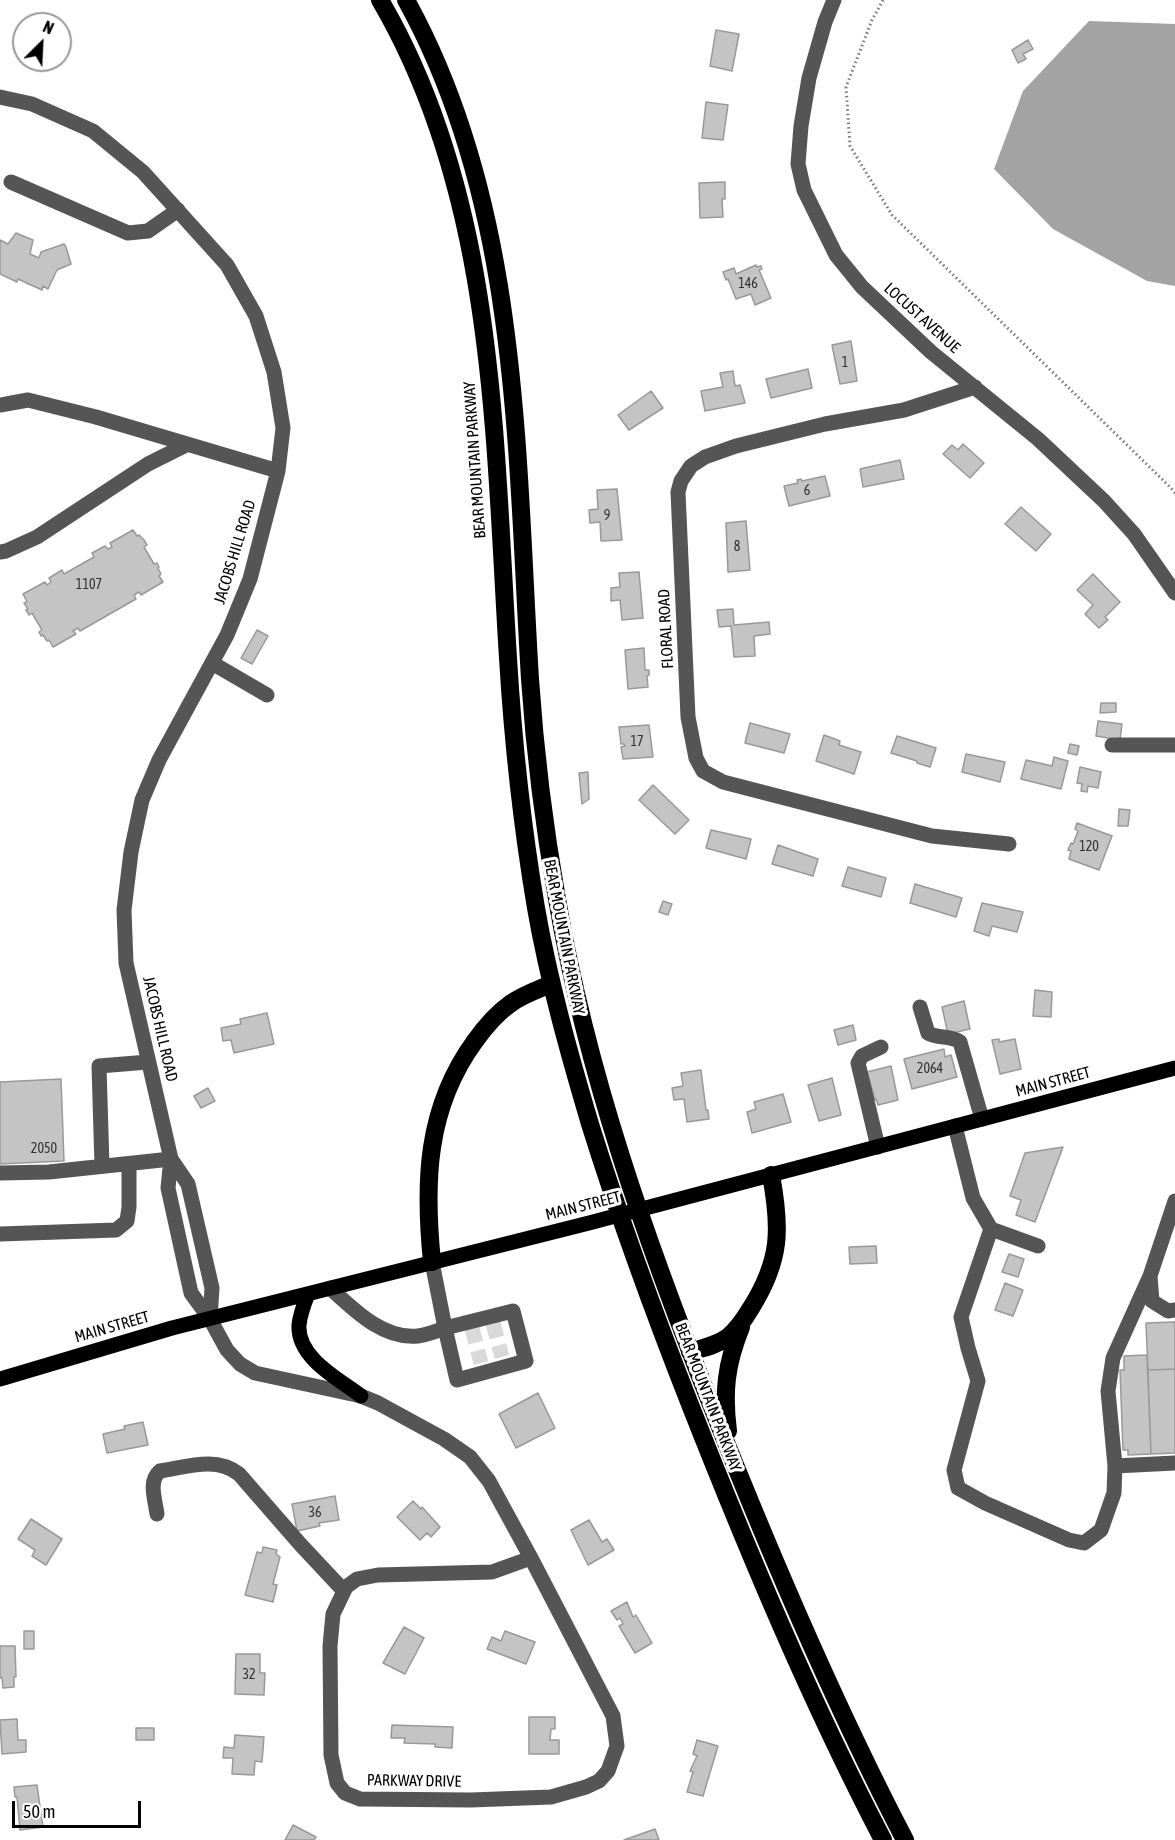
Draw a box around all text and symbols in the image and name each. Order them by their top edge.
north arrow [12,12,72,72]
text: N [41,17,56,38]
house number: 146 [738,276,758,292]
street label: LOCUST AVENUE [880,279,964,357]
house number: 1 [842,355,848,371]
street label: BEAR MOUNTAIN PARKWAY [460,381,490,539]
house number: 6 [804,483,810,499]
street label: JACOBS HILL ROAD [210,498,260,606]
house number: 9 [604,508,610,524]
house number: 8 [734,539,740,555]
house number: 1107 [76,577,102,593]
street label: FLORAL ROAD [654,589,678,669]
house number: 17 [630,734,644,750]
house number: 120 [1079,839,1099,855]
street label: BEAR MOUNTAIN PARKWAY [540,858,588,1016]
street label: JACOBS HILL ROAD [139,974,181,1084]
house number: 2064 [917,1061,943,1077]
street label: MAIN STREET [1013,1063,1093,1101]
house number: 2050 [31,1141,57,1157]
street label: MAIN STREET [543,1187,623,1225]
street label: MAIN STREET [73,1307,151,1347]
street label: BEAR MOUNTAIN PARKWAY [671,1320,745,1474]
house number: 36 [308,1505,322,1521]
house number: 32 [242,1667,256,1683]
street label: PARKWAY DRIVE [367,1771,461,1791]
scale bar [15,1789,144,1827]
text: 50 m [23,1801,55,1822]

